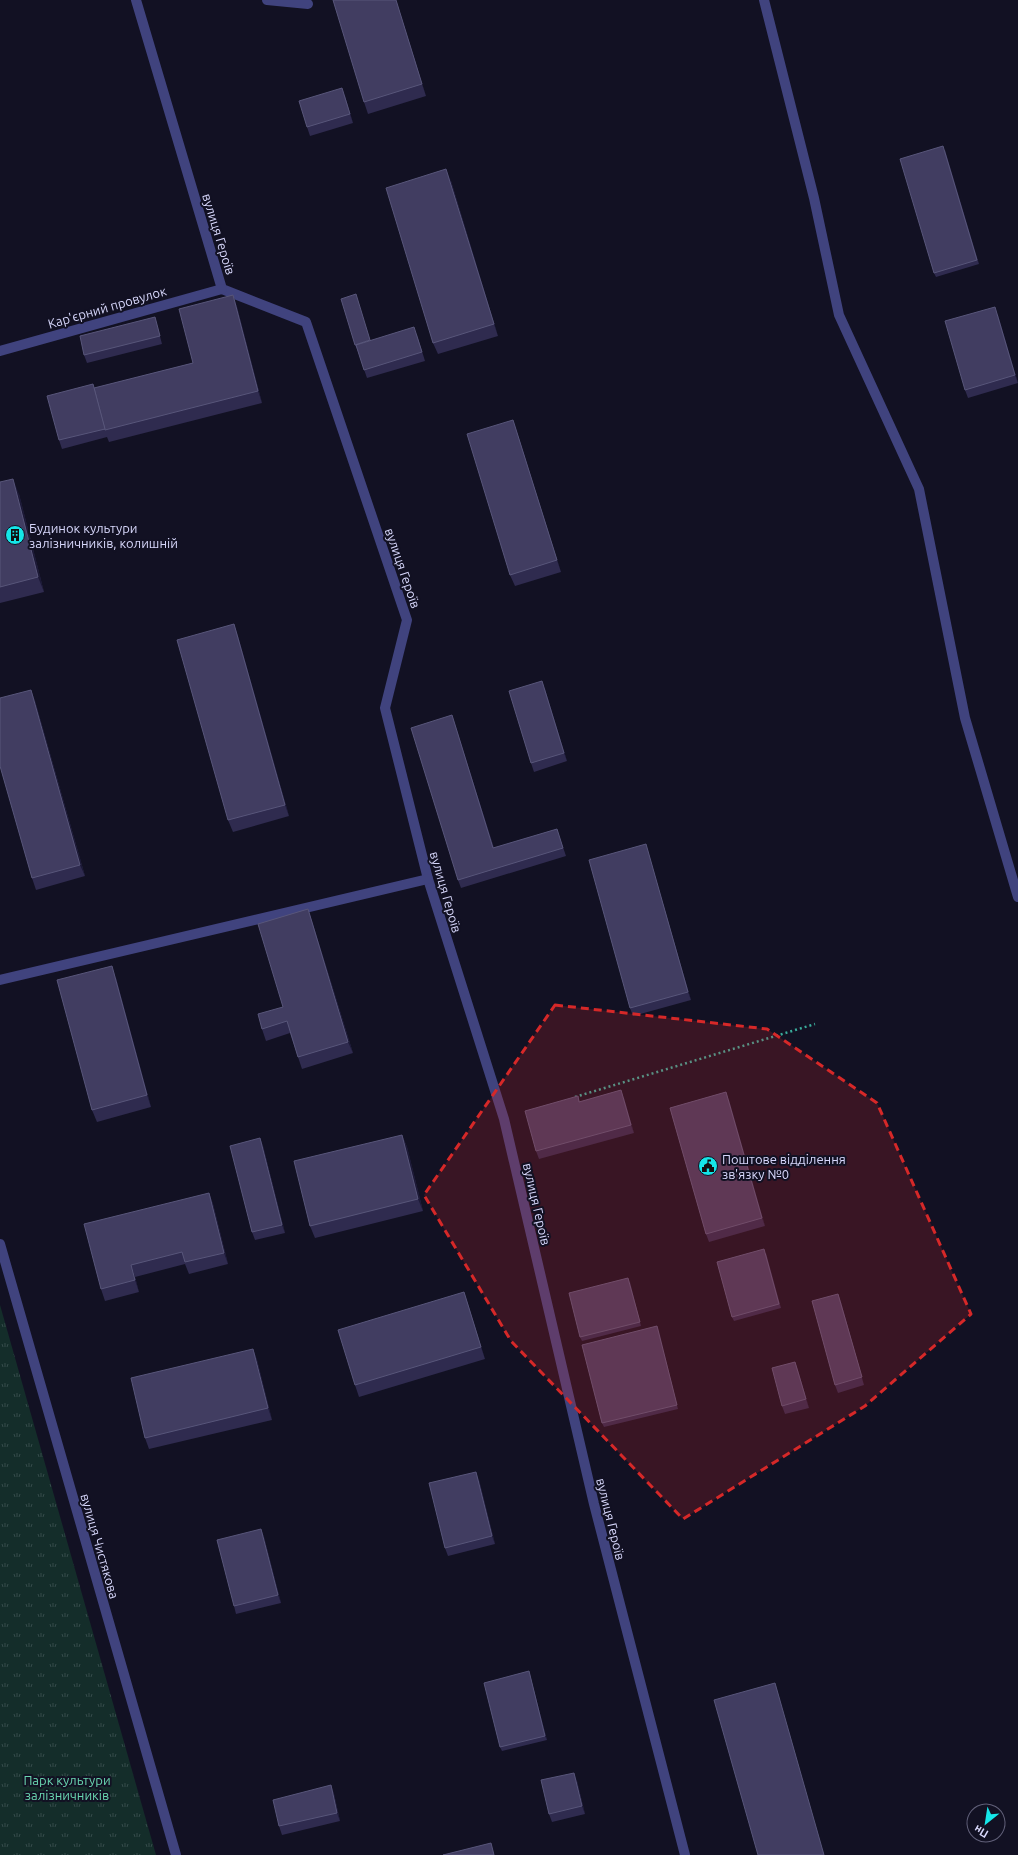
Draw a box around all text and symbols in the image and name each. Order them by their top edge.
street label: вулиця Героїв [200,192,238,276]
street label: Кар'єрний провулок [46,283,168,331]
place label: Будинок культури залізничників, колишній [29,521,178,551]
building icon: Будинок культури залізничників, колишній [4,524,26,546]
street label: вулиця Героїв [383,526,423,610]
street label: вулиця Героїв [428,850,464,934]
place label: Поштове відділення зв'язку №0 [722,1152,846,1181]
public building icon: Поштове відділення зв'язку №0 [697,1155,719,1177]
street label: вулиця Героїв [521,1162,553,1246]
street label: вулиця Героїв [594,1477,628,1561]
street label: вулиця Чистякова [78,1492,122,1600]
park label: Парк культури залізничників [23,1773,111,1802]
north arrow [966,1803,1006,1843]
text: Пн [972,1823,990,1840]

